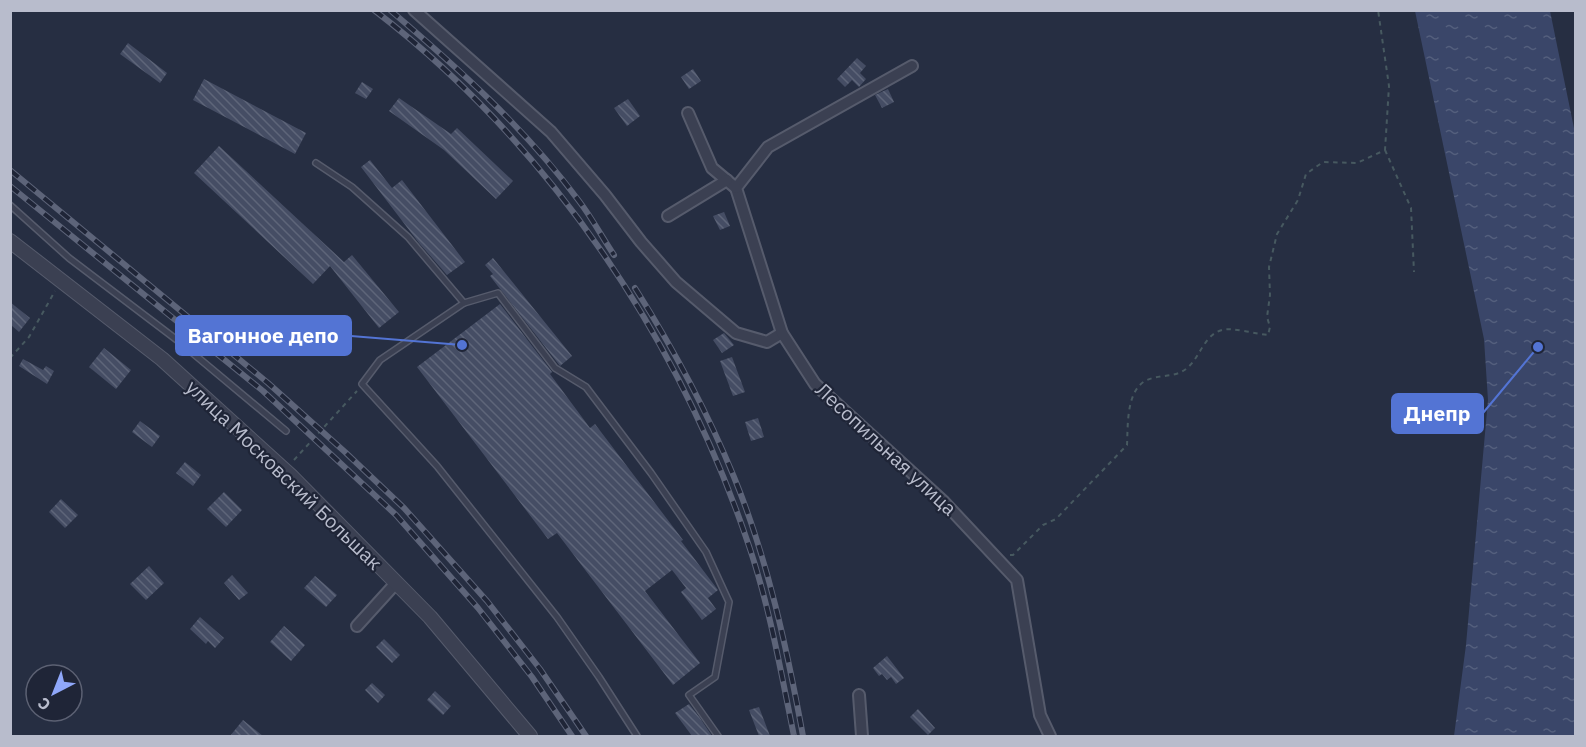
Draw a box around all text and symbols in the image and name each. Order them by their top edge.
callout: Вагонное депо [176,316,351,355]
text: Вагонное депо [187,321,339,349]
street label: улица Московский Большак [180,374,388,576]
street label: Лесопильная улица [810,376,963,521]
callout: Днепр [1392,394,1483,433]
text: Днепр [1403,399,1471,427]
north arrow [24,663,84,723]
text: С [33,693,55,715]

